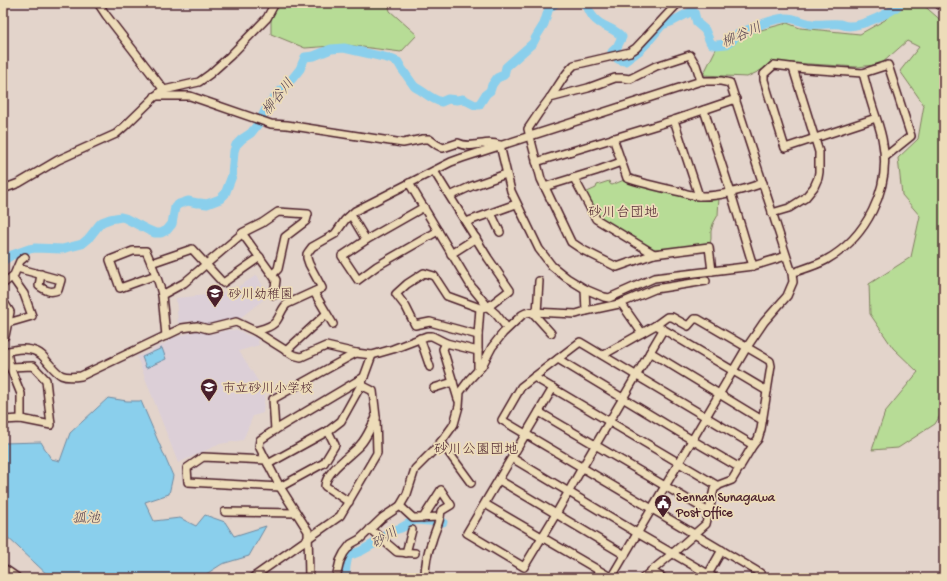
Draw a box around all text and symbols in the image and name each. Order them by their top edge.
water label: 柳谷川 [719,20,765,53]
water label: 柳谷川 [259,76,299,119]
district label: 砂川台団地 [588,205,658,222]
school or university icon: 砂川幼稚園 [205,283,225,308]
place label: 砂川幼稚園 [228,287,293,303]
school or university icon: 市立砂川小学校 [199,377,219,402]
place label: 市立砂川小学校 [222,382,313,397]
district label: 砂川公園団地 [434,442,518,459]
place label: Sennan Sunagawa Post Office [675,491,776,521]
public building icon: Sennan Sunagawa Post Office [653,493,673,518]
water label: 狐池 [72,510,101,528]
water label: 砂川 [368,524,402,554]

